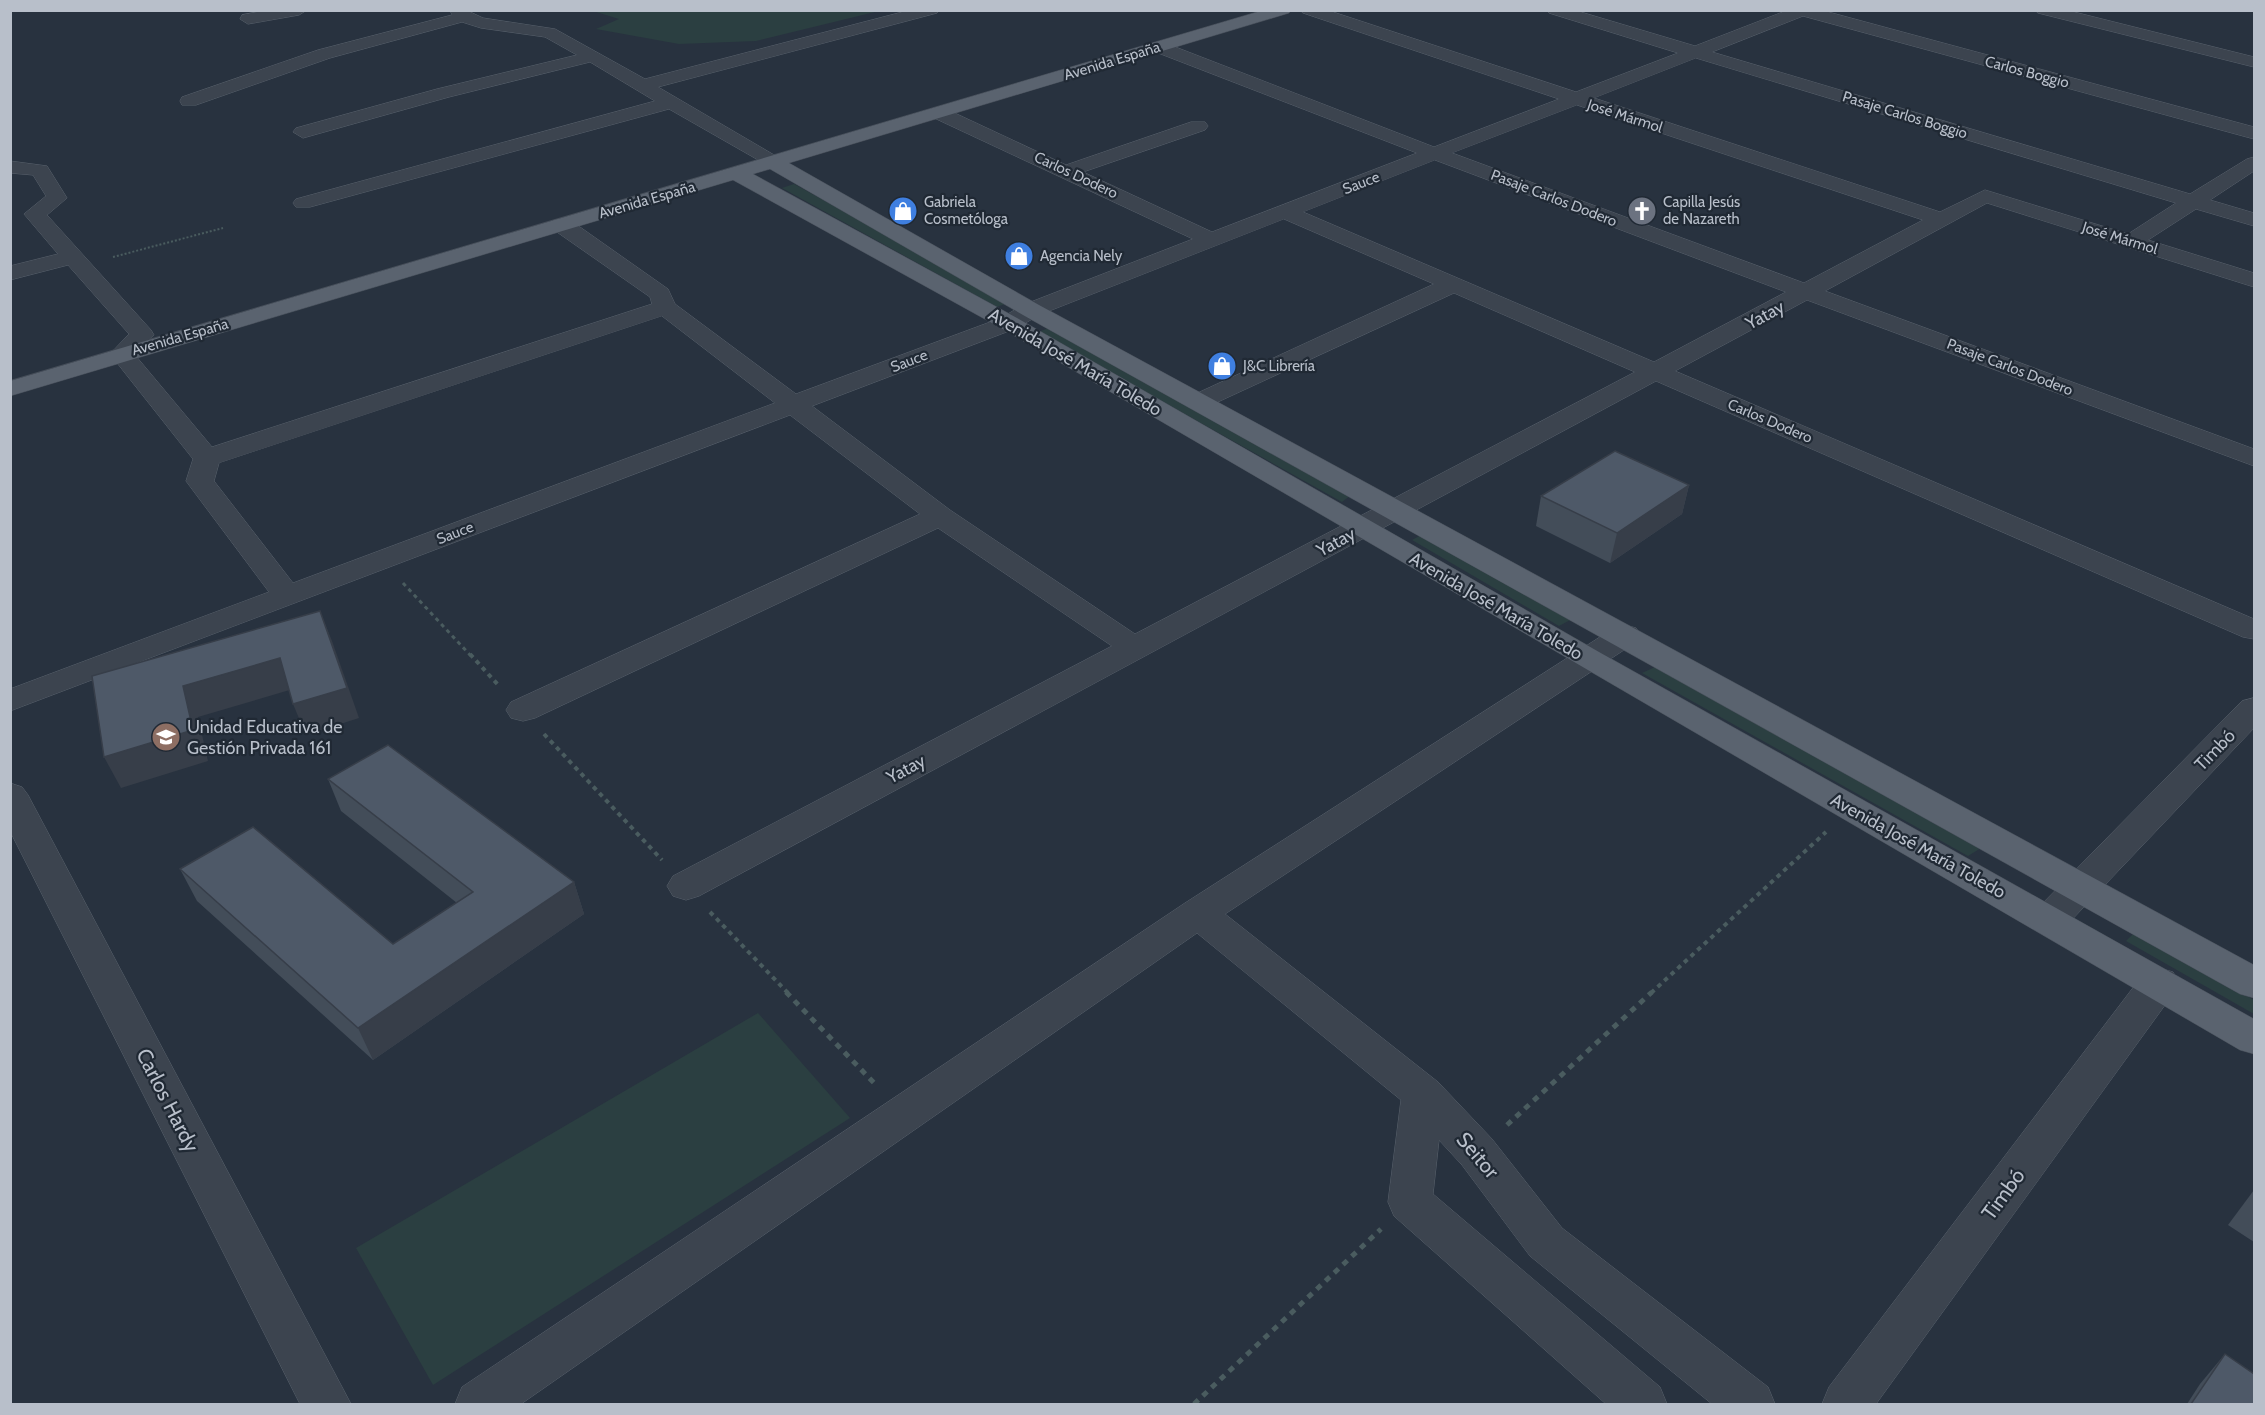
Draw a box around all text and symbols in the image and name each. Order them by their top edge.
street label: Avenida España [1062,38,1163,84]
street label: Carlos Boggio [1983,52,2071,92]
street label: Pasaje Carlos Boggio [1840,87,1970,143]
street label: José Mármol [1584,95,1665,137]
street label: Carlos Dodero [1031,148,1121,202]
street label: Pasaje Carlos Dodero [1488,166,1620,230]
street label: Sauce [1340,168,1382,198]
street label: Avenida España [597,177,698,222]
place label: Gabriela Cosmetóloga [924,193,1009,228]
place label: Capilla Jesús de Nazareth [1663,193,1740,228]
shop icon: Gabriela Cosmetóloga [887,195,919,227]
church icon: Capilla Jesús de Nazareth [1626,195,1658,227]
street label: José Mármol [2079,218,2160,258]
shop icon: Agencia Nely [1003,240,1035,272]
place label: Agencia Nely [1040,247,1123,265]
street label: Yatay [1741,296,1788,335]
street label: Avenida José María Toledo [984,303,1166,421]
street label: Avenida España [130,314,231,359]
street label: Pasaje Carlos Dodero [1944,335,2076,399]
street label: Sauce [888,346,930,376]
shop icon: J&C Librería [1206,350,1238,382]
place label: J&C Librería [1242,357,1316,375]
street label: Carlos Dodero [1725,395,1815,447]
street label: Sauce [434,518,476,548]
street label: Yatay [1312,523,1359,562]
street label: Avenida José María Toledo [1405,547,1587,665]
place label: Unidad Educativa de Gestión Privada 161 [187,716,343,759]
school or university icon: Unidad Educativa de Gestión Privada 161 [150,721,182,753]
street label: Timbó [2190,725,2240,775]
street label: Yatay [882,750,929,789]
street label: Avenida José María Toledo [1827,789,2009,903]
street label: Carlos Hardy [131,1044,205,1156]
street label: Seitor [1452,1127,1505,1183]
street label: Timbó [1976,1164,2030,1224]

